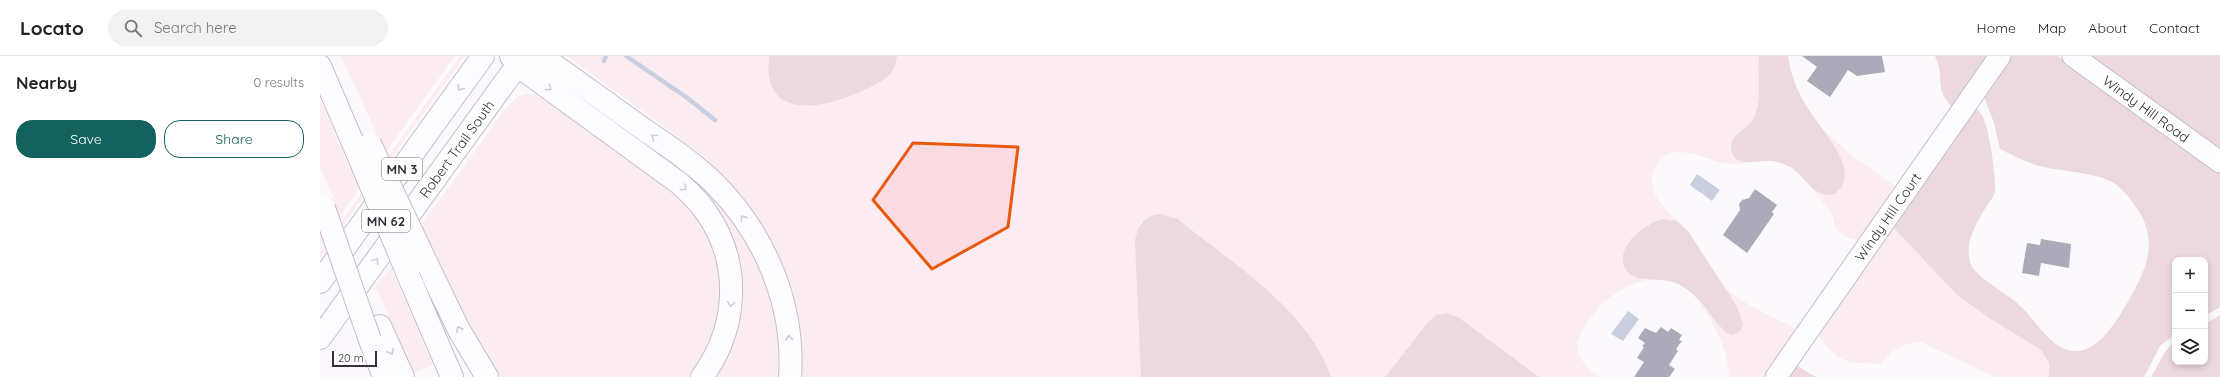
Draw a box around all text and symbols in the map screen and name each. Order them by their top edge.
search box [108,10,388,46]
text: Locato [20,16,84,40]
icon: search [122,17,144,39]
text: Search here [154,18,237,37]
text: Home [1977,19,2016,37]
text: Map [2038,19,2066,37]
text: About [2088,19,2127,37]
text: Contact [2149,19,2200,37]
street label: Windy Hill Road [2099,71,2193,147]
text: Nearby [16,72,77,93]
text: 0 results [253,74,304,90]
one-way arrow [458,83,465,90]
one-way arrow [545,83,552,91]
street label: Robert Trail South [415,97,499,201]
button: Save [16,120,156,158]
button: Share [164,120,304,158]
one-way arrow [652,135,659,142]
road number: MN 3 [382,158,422,180]
street label: Windy Hill Court [1851,169,1925,265]
one-way arrow [679,183,687,191]
road number: MN 62 [362,210,410,232]
one-way arrow [740,215,748,222]
map controls [2172,257,2208,365]
button: + [2172,257,2208,293]
one-way arrow [371,259,378,266]
button: − [2172,293,2208,329]
one-way arrow [727,301,736,307]
one-way arrow [456,326,463,333]
button: layers [2172,329,2208,365]
one-way arrow [784,335,793,341]
one-way arrow [386,347,394,355]
scale bar [332,349,377,368]
text: 20 m [338,351,364,365]

